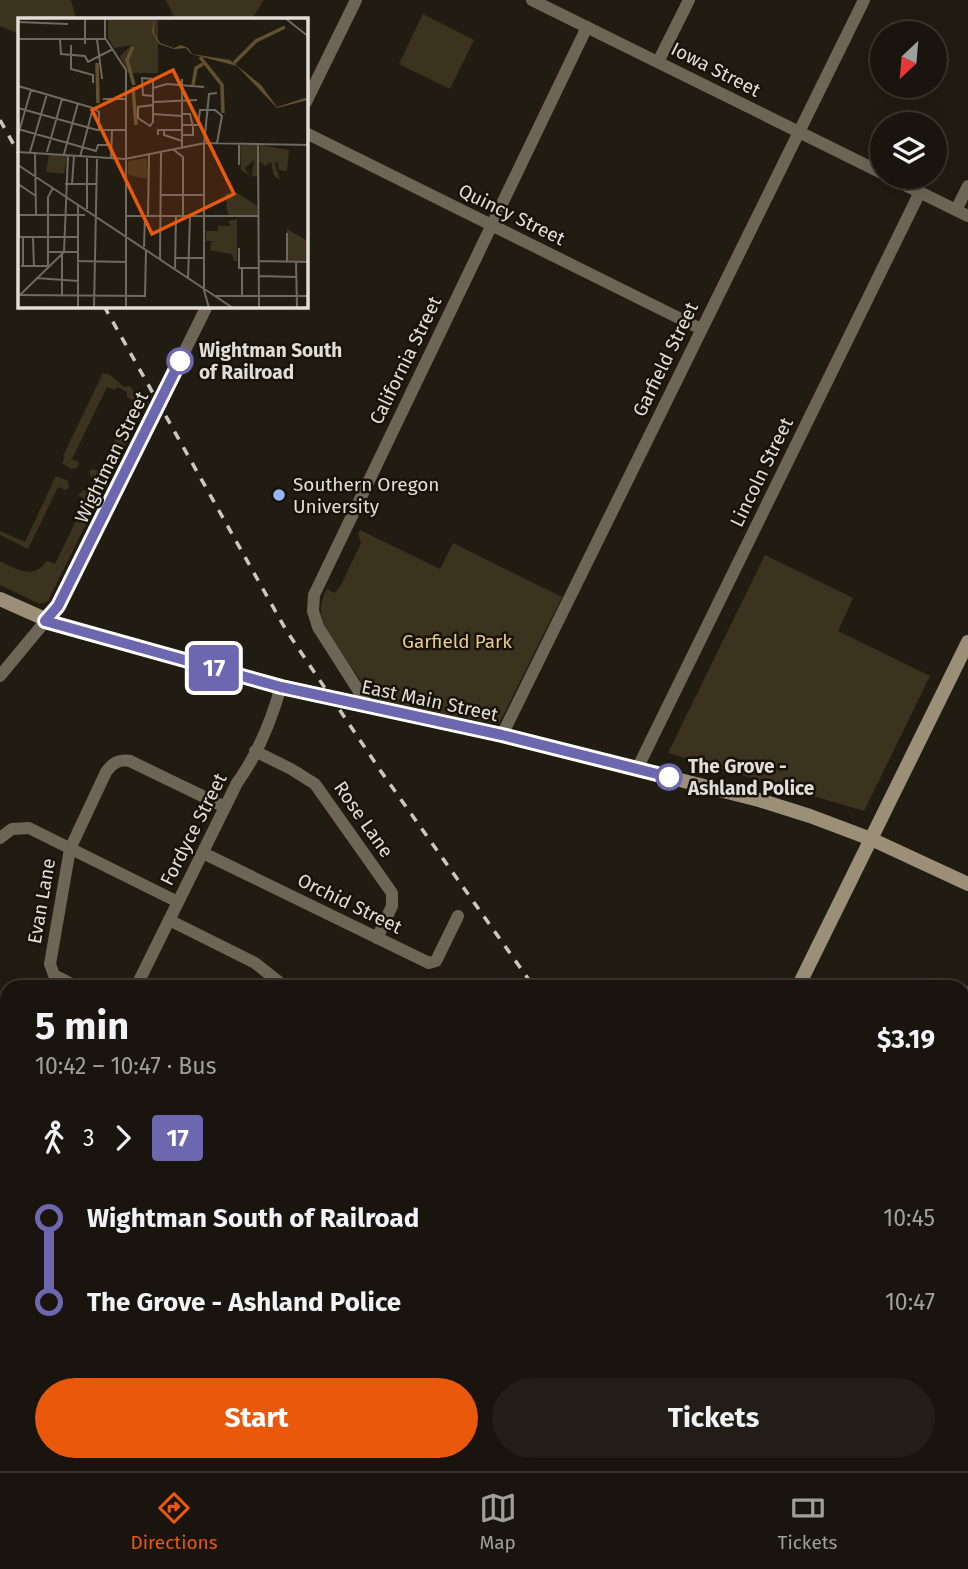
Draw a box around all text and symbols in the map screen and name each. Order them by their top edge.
inset map [18,18,308,308]
north arrow [870,21,947,98]
map controls [870,21,947,189]
street label: Iowa Street [667,37,764,102]
button: layers [870,112,947,189]
street label: Quincy Street [455,179,569,250]
street label: California Street [365,292,446,428]
street label: Garfield Street [628,298,703,420]
place label: Wightman South of Railroad [199,339,342,384]
marker: Wightman South of Railroad [167,348,193,374]
street label: Wightman Street [70,388,153,527]
street label: Lincoln Street [725,414,798,531]
place label: Southern Oregon University [293,473,439,518]
marker: Southern Oregon University [271,487,287,503]
park label: Garfield Park [402,630,512,653]
line badge: 17 [182,645,246,691]
text: 17 [203,654,225,682]
street label: East Main Street [360,675,500,726]
place label: The Grove - Ashland Police [687,755,814,800]
marker: The Grove - Ashland Police [656,764,682,790]
street label: Fordyce Street [155,769,232,889]
street label: Rose Lane [329,777,398,862]
street label: Evan Lane [23,857,60,946]
street label: Orchid Street [294,868,406,939]
text: 5 min [35,1003,129,1049]
text: $3.19 [877,1024,935,1055]
text: 10:42 – 10:47 · Bus [35,1052,216,1080]
icon: walk [35,1119,73,1157]
icon: forward [104,1119,142,1157]
text: 3 [83,1124,94,1152]
text: 17 [166,1124,189,1152]
text: Wightman South of Railroad [87,1203,419,1234]
text: 10:45 [883,1204,935,1232]
text: The Grove - Ashland Police [87,1287,401,1318]
text: 10:47 [885,1288,935,1316]
button: Start [35,1378,478,1458]
button: Tickets [492,1378,935,1458]
tab: Directions [130,1489,218,1554]
tab: Map [479,1489,517,1554]
tab: Tickets [778,1489,838,1554]

